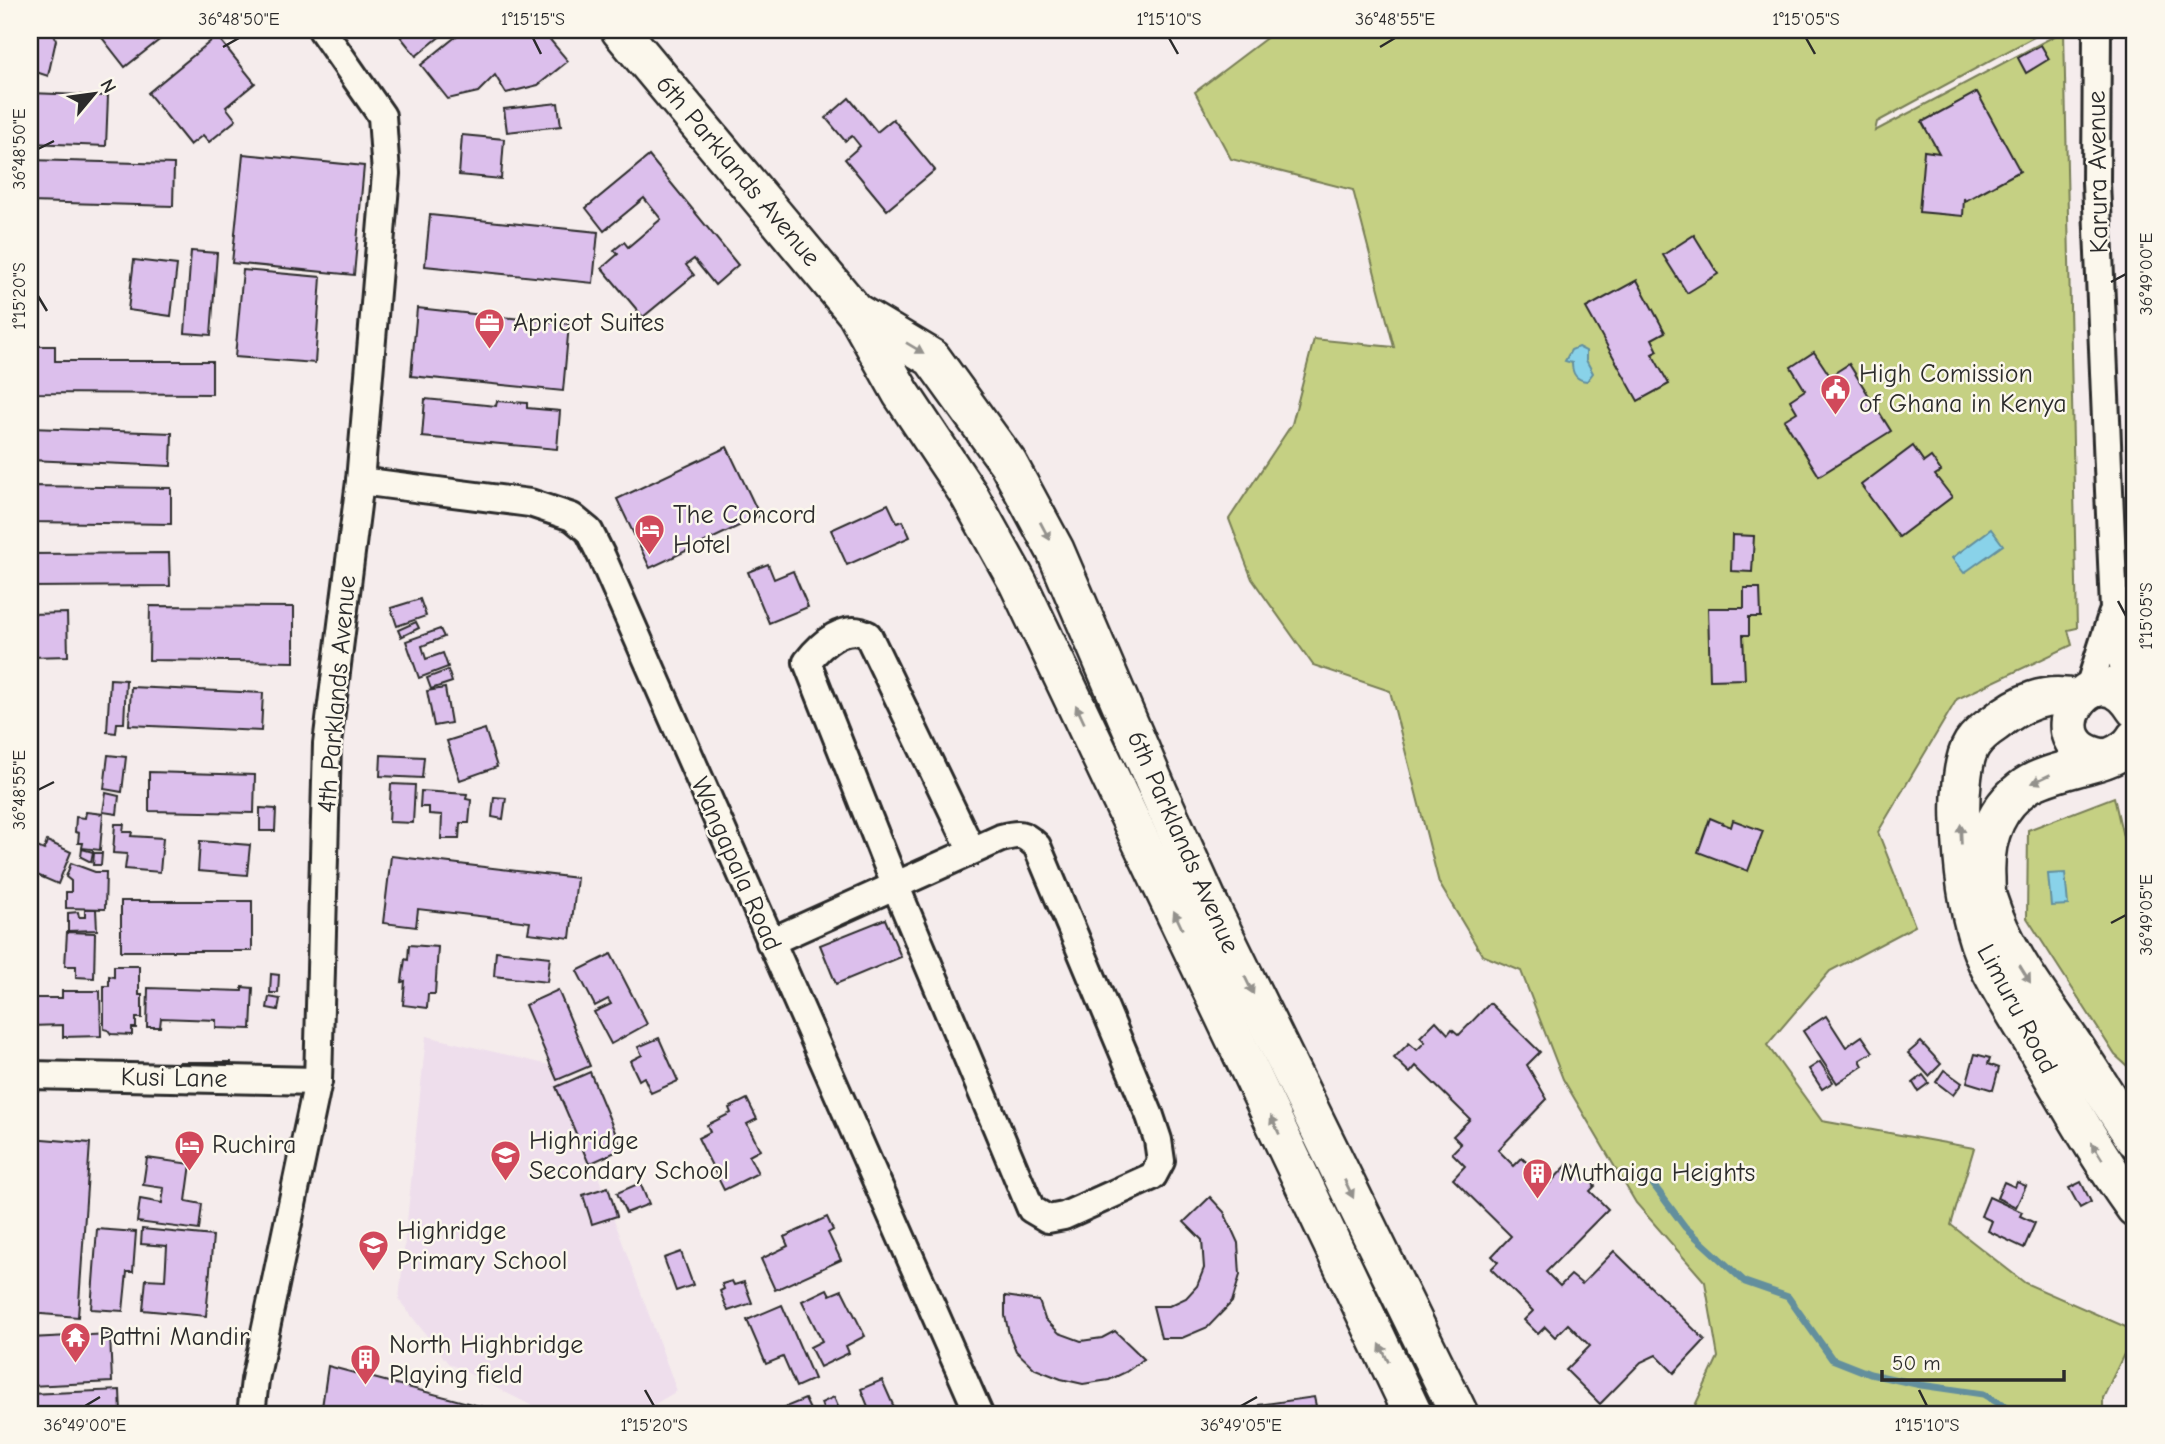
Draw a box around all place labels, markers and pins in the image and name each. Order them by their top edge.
office icon: Apricot Suites [473,306,507,350]
place label: Apricot Suites [513,308,664,338]
place label: High Comission of Ghana in Kenya [1859,359,2067,419]
public building icon: High Comission of Ghana in Kenya [1819,372,1853,416]
place label: The Concord Hotel [673,500,816,560]
hotel icon: The Concord Hotel [633,513,667,557]
place label: Highridge Secondary School [529,1126,729,1186]
hotel icon: Ruchira [172,1128,206,1172]
place label: Ruchira [212,1130,296,1160]
school or university icon: Highridge Secondary School [489,1139,523,1183]
building icon: Muthaiga Heights [1520,1156,1554,1200]
place label: Muthaiga Heights [1560,1158,1755,1188]
place label: Highridge Primary School [397,1216,567,1276]
school or university icon: Highridge Primary School [357,1229,391,1273]
temple icon: Pattni Mandir [59,1320,93,1364]
place label: Pattni Mandir [99,1322,250,1352]
place label: North Highbridge Playing field [389,1330,583,1390]
building icon: North Highbridge Playing field [349,1343,383,1387]

